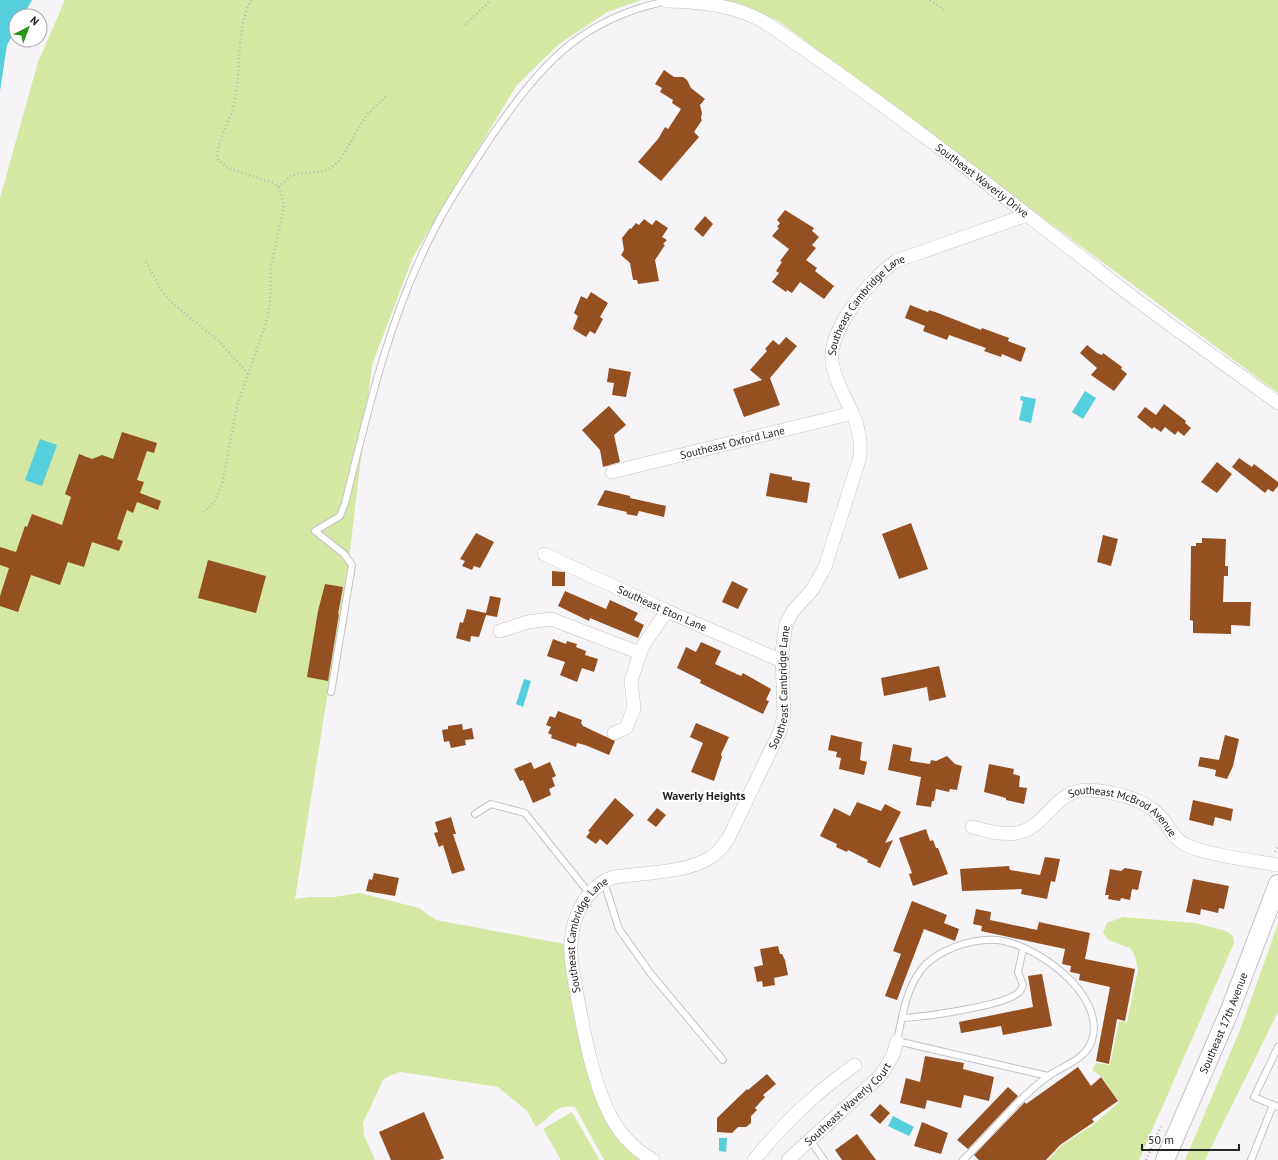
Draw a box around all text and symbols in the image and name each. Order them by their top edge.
north arrow [8,8,48,48]
text: N [27,13,42,28]
street label: Southeast Waverly Drive [933,140,1032,221]
street label: Southeast Cambridge Lane [825,251,907,356]
street label: Southeast Oxford Lane [679,423,787,462]
street label: Southeast Eton Lane [615,582,709,635]
street label: Southeast Cambridge Lane [765,624,793,752]
street label: Southeast McBrod Avenue [1066,783,1180,840]
district label: Waverly Heights [663,788,745,803]
street label: Southeast Cambridge Lane [564,874,611,994]
street label: Southeast 17th Avenue [1196,970,1251,1076]
street label: Southeast Waverly Court [801,1060,894,1149]
scale bar [1142,1126,1239,1152]
text: 50 m [1148,1132,1174,1147]

